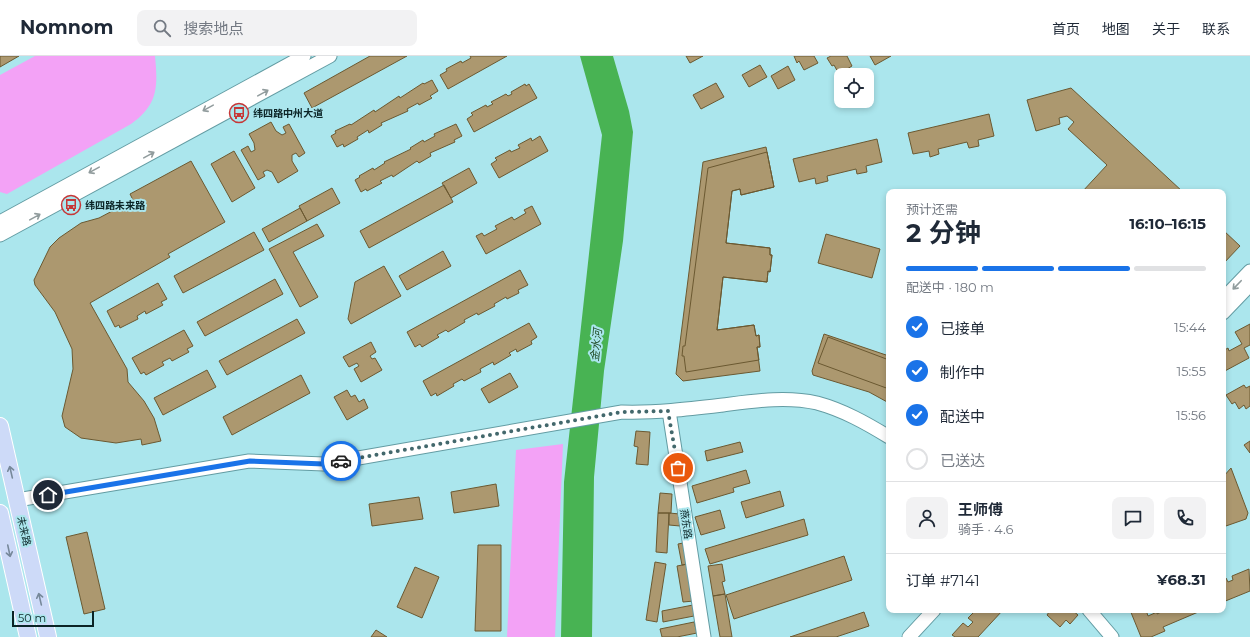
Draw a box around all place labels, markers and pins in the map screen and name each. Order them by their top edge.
bus stop icon: 纬四路中州大道 [228,102,250,124]
place label: 纬四路中州大道 [253,107,323,120]
bus stop icon: 纬四路未来路 [60,194,82,216]
place label: 纬四路未来路 [85,199,146,212]
pin [661,451,695,485]
pin [31,478,65,512]

